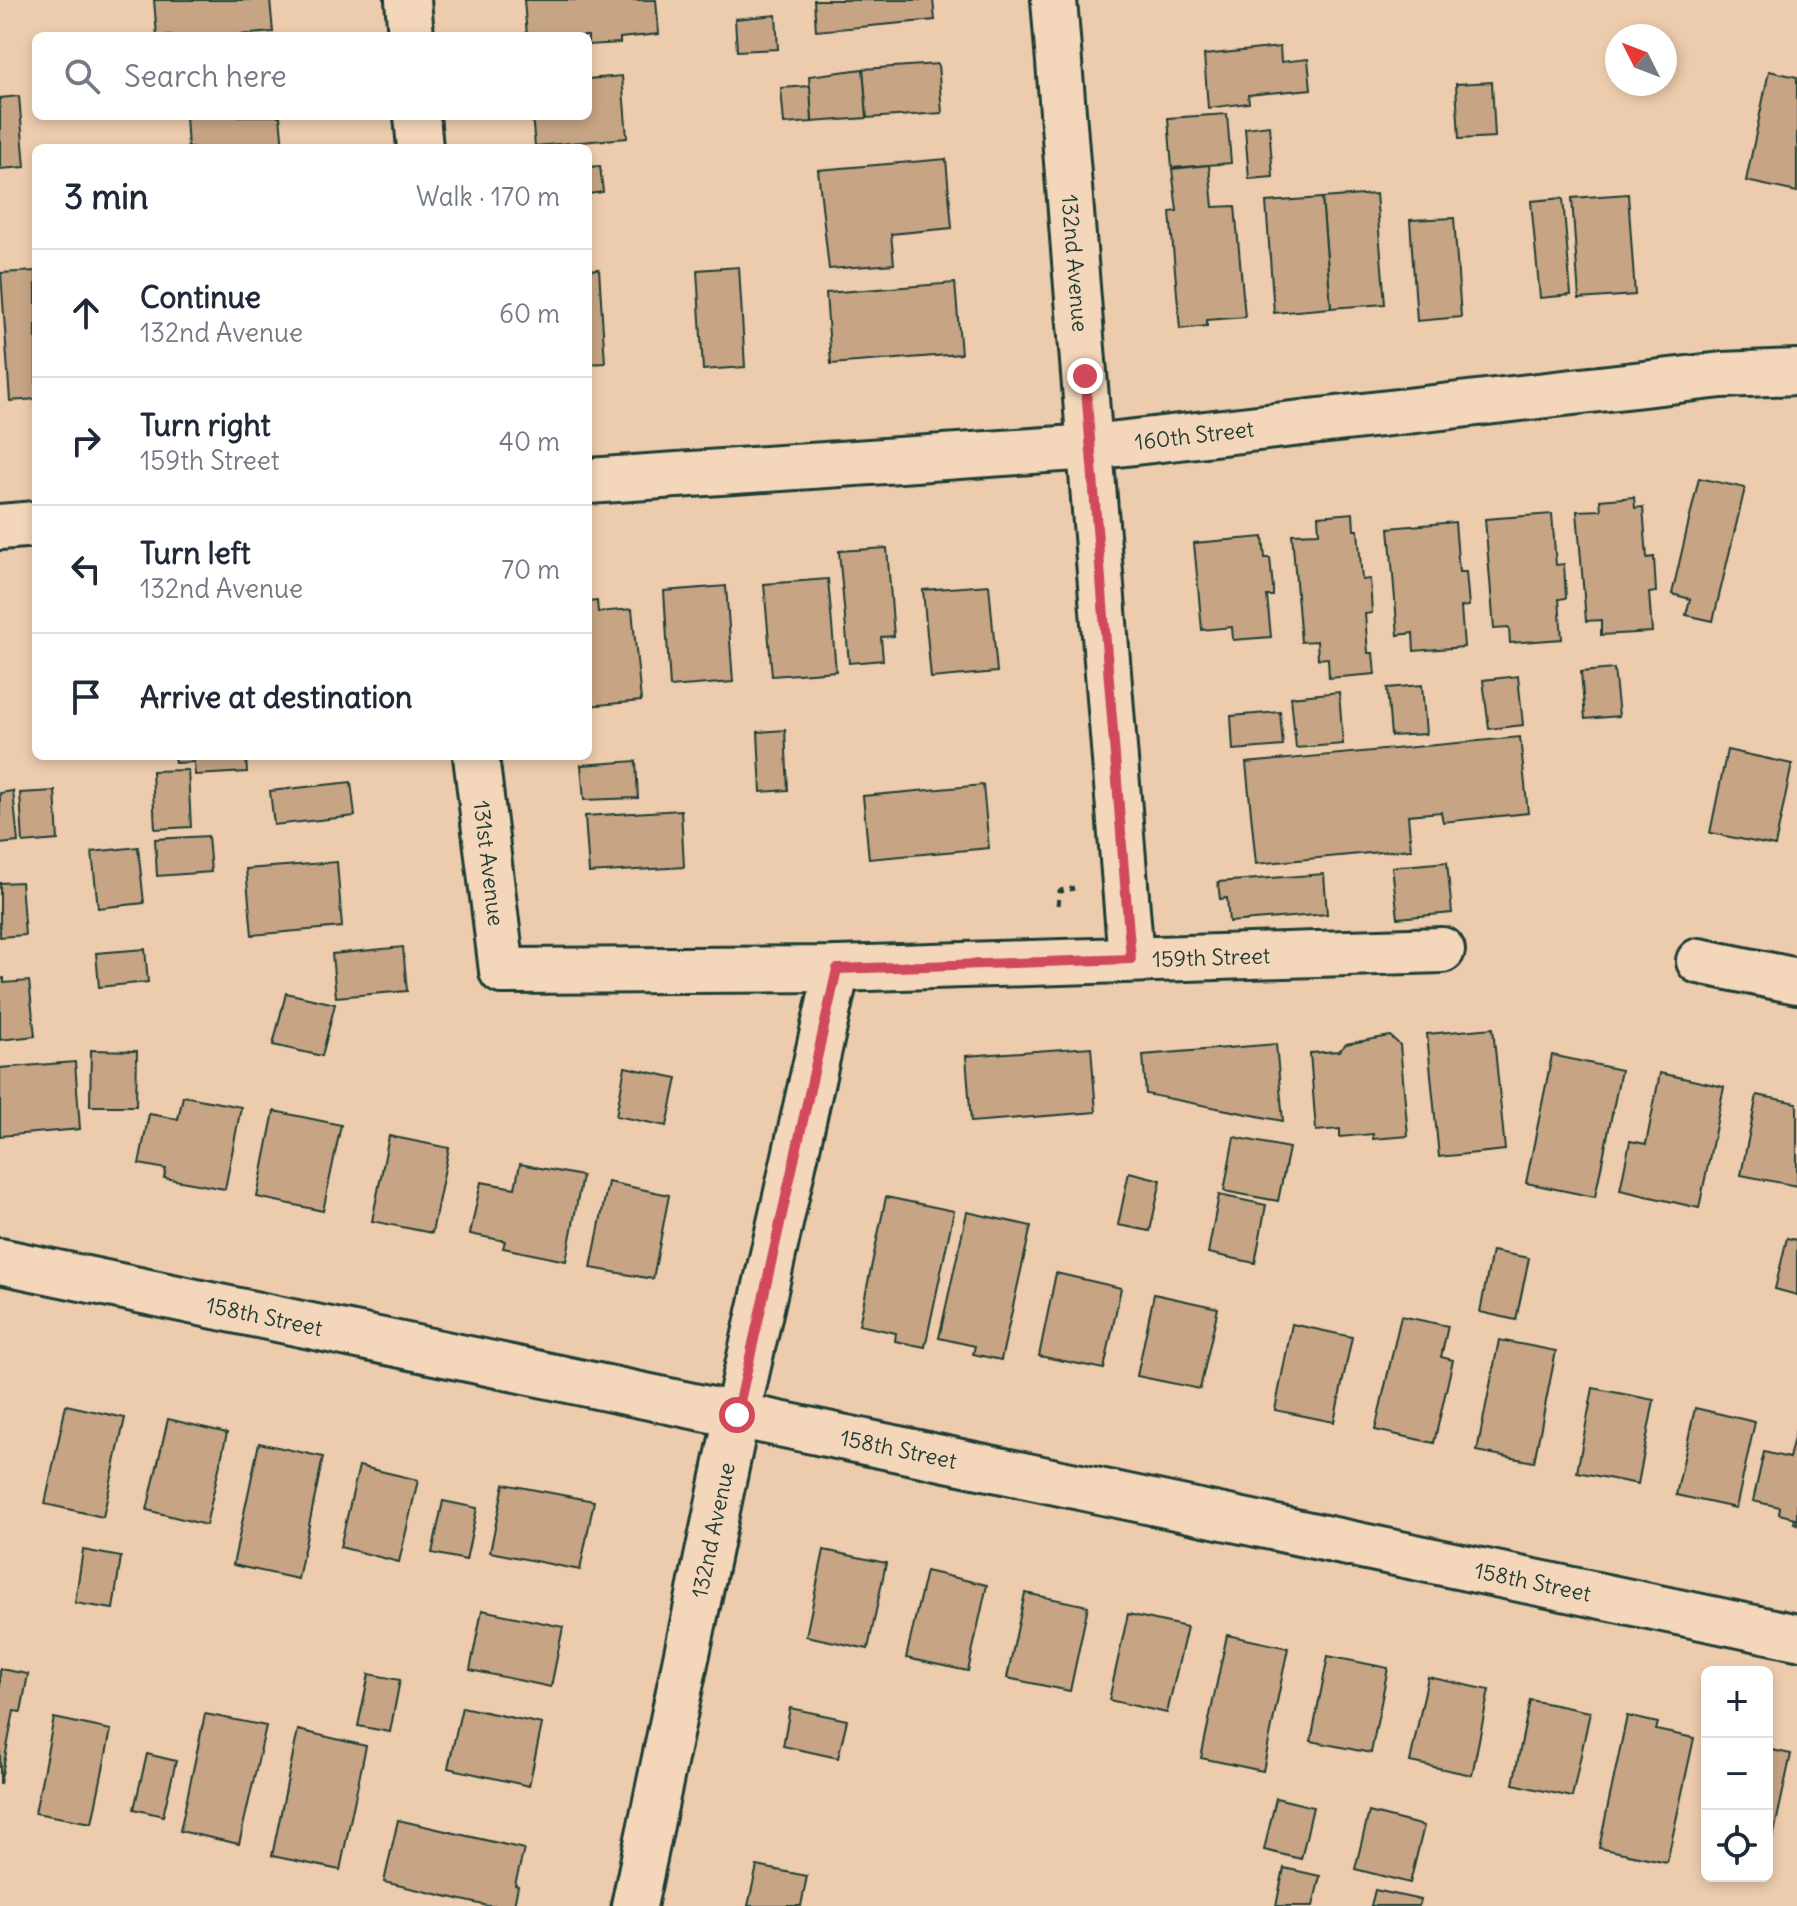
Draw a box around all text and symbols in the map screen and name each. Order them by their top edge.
north arrow [1605,24,1677,96]
search box [32,32,592,120]
icon: search [60,54,104,98]
text: Search here [124,57,287,95]
text: 3 min [64,175,149,218]
text: Walk · 170 m [416,180,560,213]
street label: 132nd Avenue [1056,193,1095,333]
text: Continue [140,278,261,316]
icon: ahead [64,291,108,335]
text: 60 m [499,297,560,330]
text: 132nd Avenue [140,316,303,349]
route end [1067,358,1103,394]
text: Turn right [140,406,271,444]
street label: 160th Street [1133,415,1255,456]
icon: right [64,419,108,463]
text: 40 m [499,425,560,458]
text: 159th Street [140,444,280,477]
text: Turn left [140,534,251,572]
icon: left [64,547,108,591]
text: 70 m [501,553,560,586]
text: 132nd Avenue [140,572,303,605]
icon: arrive [64,675,108,719]
text: Arrive at destination [140,678,412,716]
street label: 131st Avenue [467,799,510,928]
street label: 159th Street [1152,941,1271,973]
street label: 158th Street [204,1290,325,1342]
route start [719,1397,755,1433]
street label: 158th Street [838,1423,959,1475]
street label: 132nd Avenue [685,1460,741,1601]
street label: 158th Street [1472,1556,1594,1608]
map controls [1701,1666,1773,1882]
button: + [1701,1666,1773,1738]
button: − [1701,1738,1773,1810]
button: locate [1701,1810,1773,1882]

